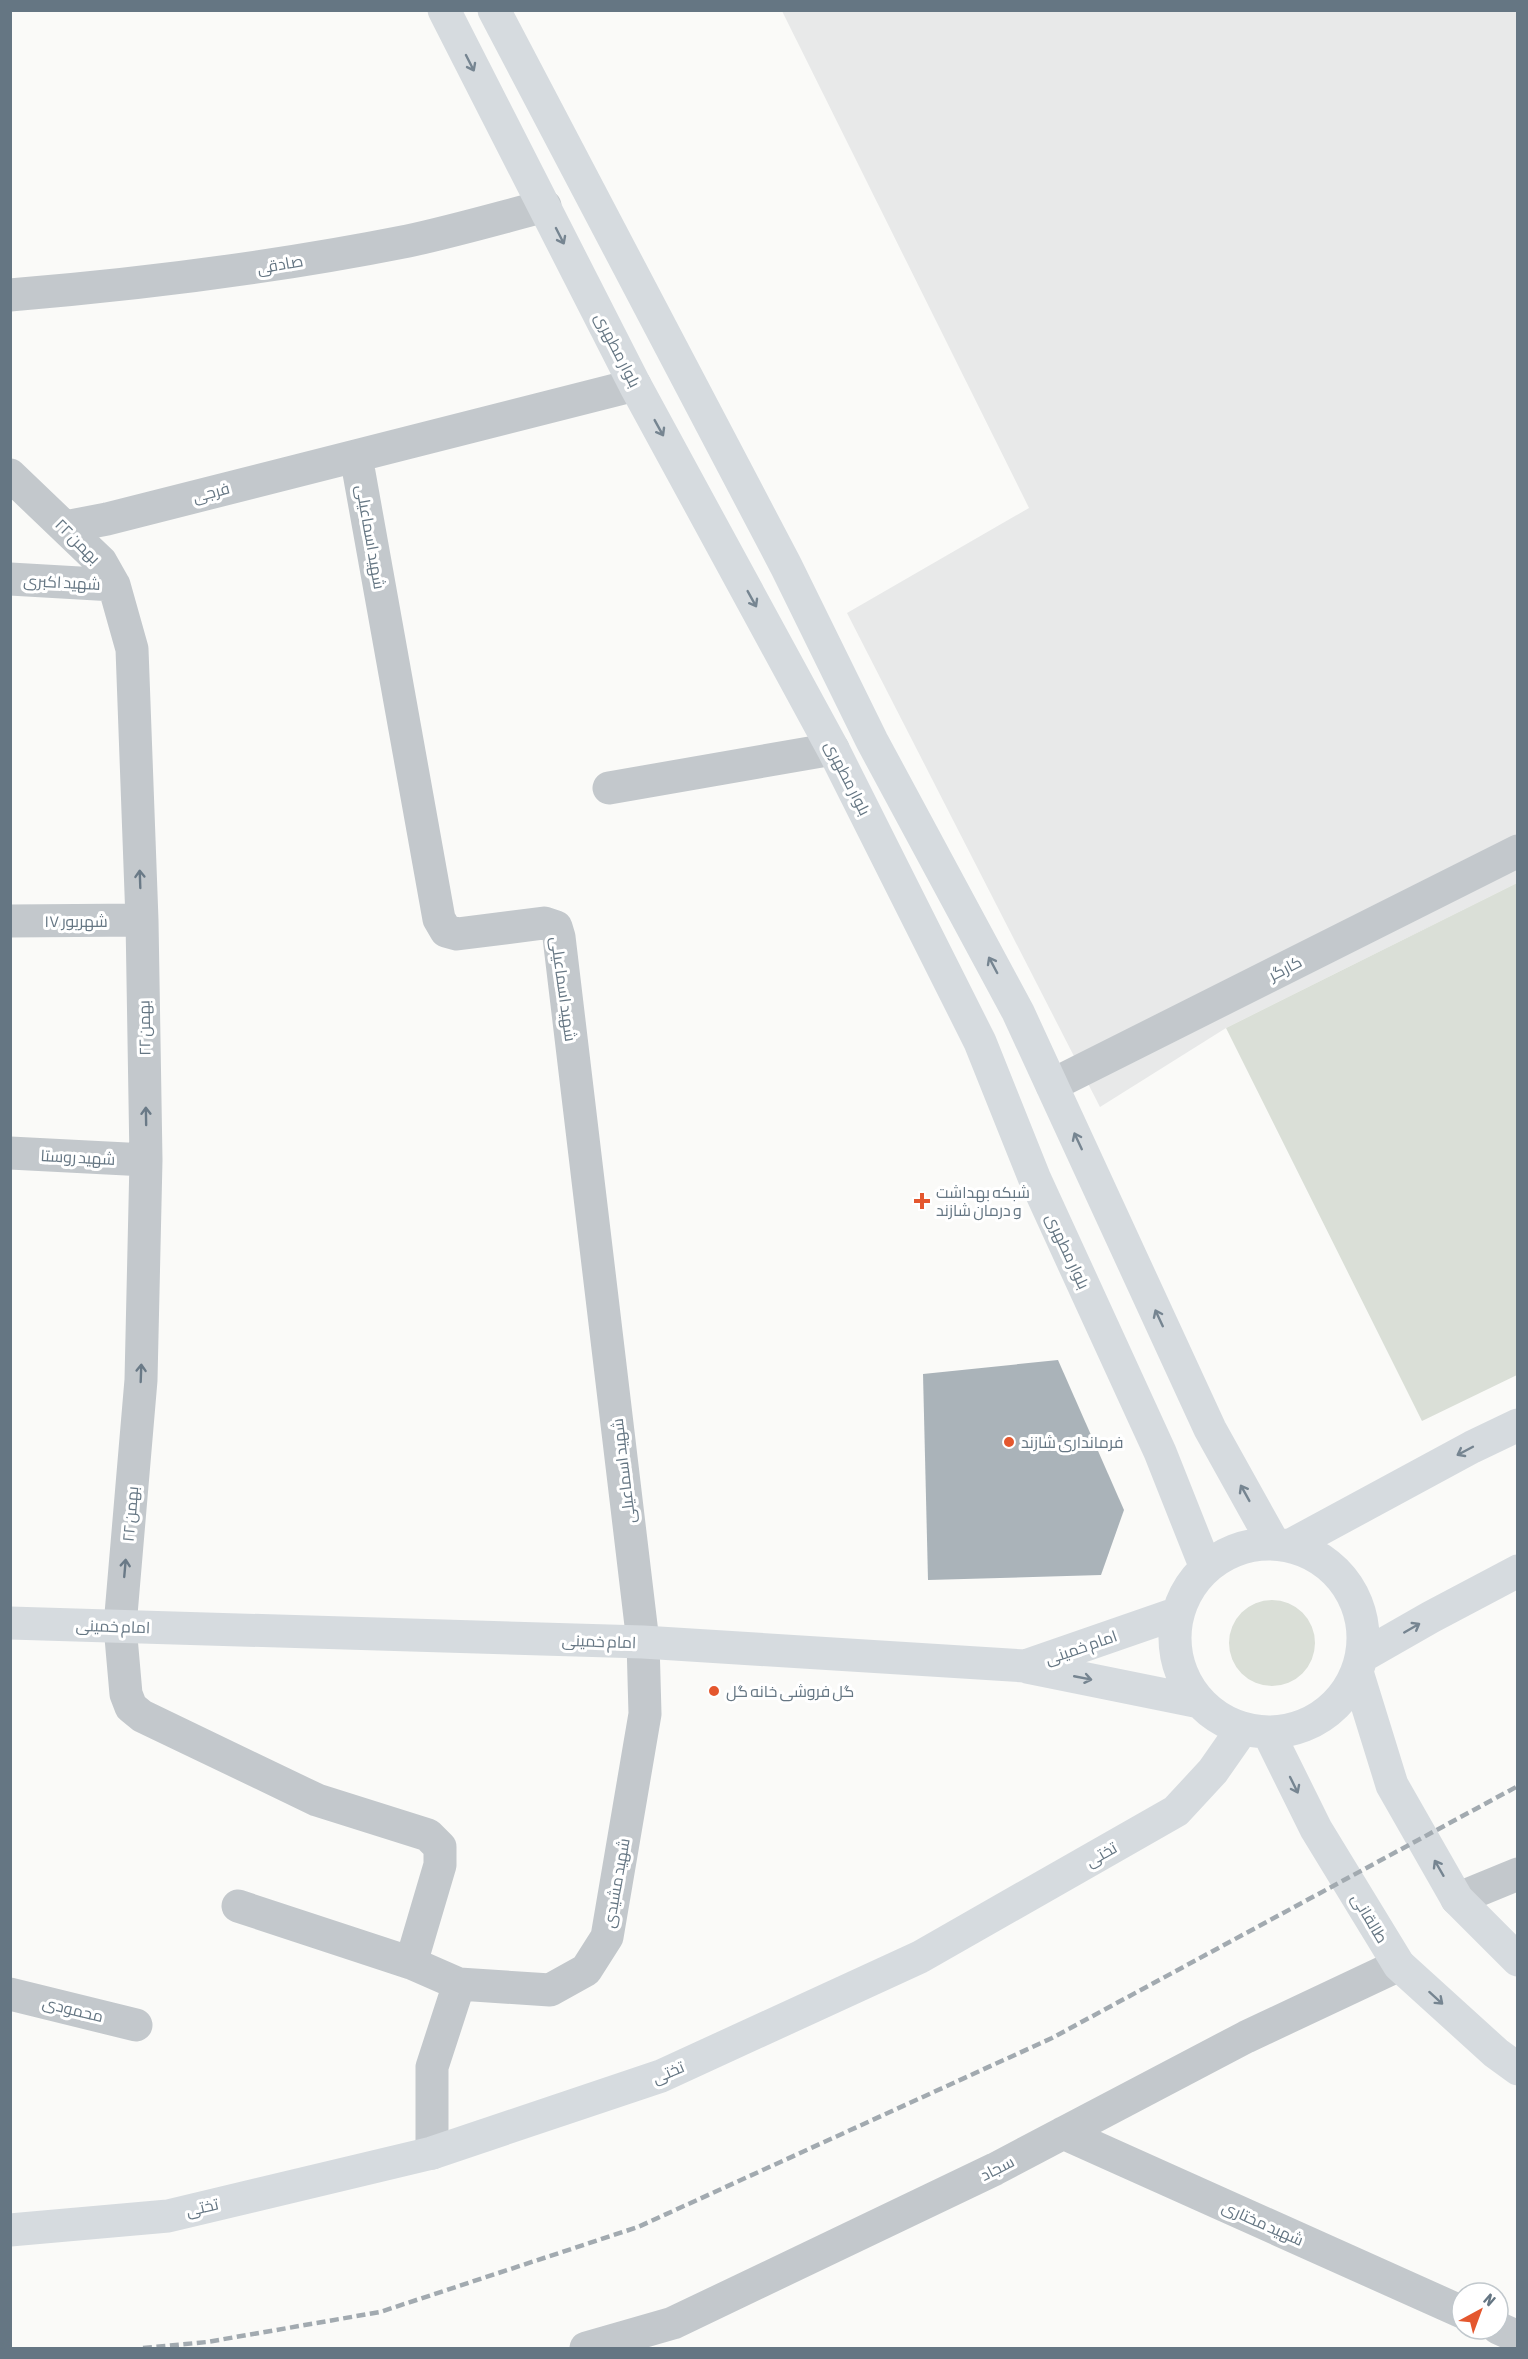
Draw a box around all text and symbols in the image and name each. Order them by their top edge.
one-way arrow [465,53,476,71]
one-way arrow [554,227,566,245]
street label: صادقی [256,251,305,279]
street label: بلوار مطهری [590,310,644,391]
one-way arrow [653,419,665,436]
street label: فرجی [191,478,232,507]
street label: شهید اسماعیلی [351,483,389,591]
street label: ۲۲ بهمن [50,515,104,569]
street label: شهید اکبری [23,571,101,595]
one-way arrow [746,590,758,607]
street label: بلوار مطهری [820,738,874,819]
one-way arrow [135,869,146,889]
street label: ۱۷ شهریور [44,912,108,932]
street label: شهید اسماعیلی [546,935,580,1043]
street label: کارگر [1265,952,1305,985]
one-way arrow [987,957,999,974]
street label: ۲۲ بهمن [135,1000,155,1056]
one-way arrow [140,1106,151,1126]
one-way arrow [1072,1132,1084,1150]
street label: شهید روستا [40,1146,116,1170]
place label: شبکه بهداشت و درمان شازند [936,1183,1030,1221]
marker: شبکه بهداشت و درمان شازند [913,1192,931,1210]
street label: بلوار مطهری [1041,1210,1093,1292]
one-way arrow [1153,1309,1165,1327]
one-way arrow [135,1364,147,1384]
street label: شهید اسماعیلی [608,1417,640,1524]
place label: فرمانداری شازند [1021,1433,1123,1453]
marker: فرمانداری شازند [1002,1435,1016,1449]
one-way arrow [1457,1445,1474,1457]
one-way arrow [1239,1484,1250,1502]
street label: ۲۲ بهمن [119,1485,143,1543]
one-way arrow [120,1558,131,1578]
street label: امام خمینی [75,1616,151,1639]
one-way arrow [1403,1622,1420,1634]
street label: امام خمینی [1043,1626,1120,1671]
street label: امام خمینی [561,1631,637,1654]
one-way arrow [1072,1673,1092,1684]
place label: گل فروشی خانه گل [726,1682,854,1702]
marker: گل فروشی خانه گل [707,1684,721,1698]
one-way arrow [1289,1775,1300,1793]
street label: شهید مشیدی [599,1837,635,1930]
street label: تختی [1082,1838,1121,1872]
one-way arrow [1433,1860,1445,1877]
street label: طالقانی [1347,1890,1392,1947]
one-way arrow [1428,1991,1443,2005]
street label: محمودی [40,1993,105,2027]
street label: تختی [649,2057,688,2089]
street label: سجاد [977,2152,1017,2185]
street label: تختی [184,2194,221,2221]
street label: شهید مختاری [1219,2197,1306,2251]
north arrow [1450,2281,1510,2341]
text: N [1480,2290,1499,2310]

